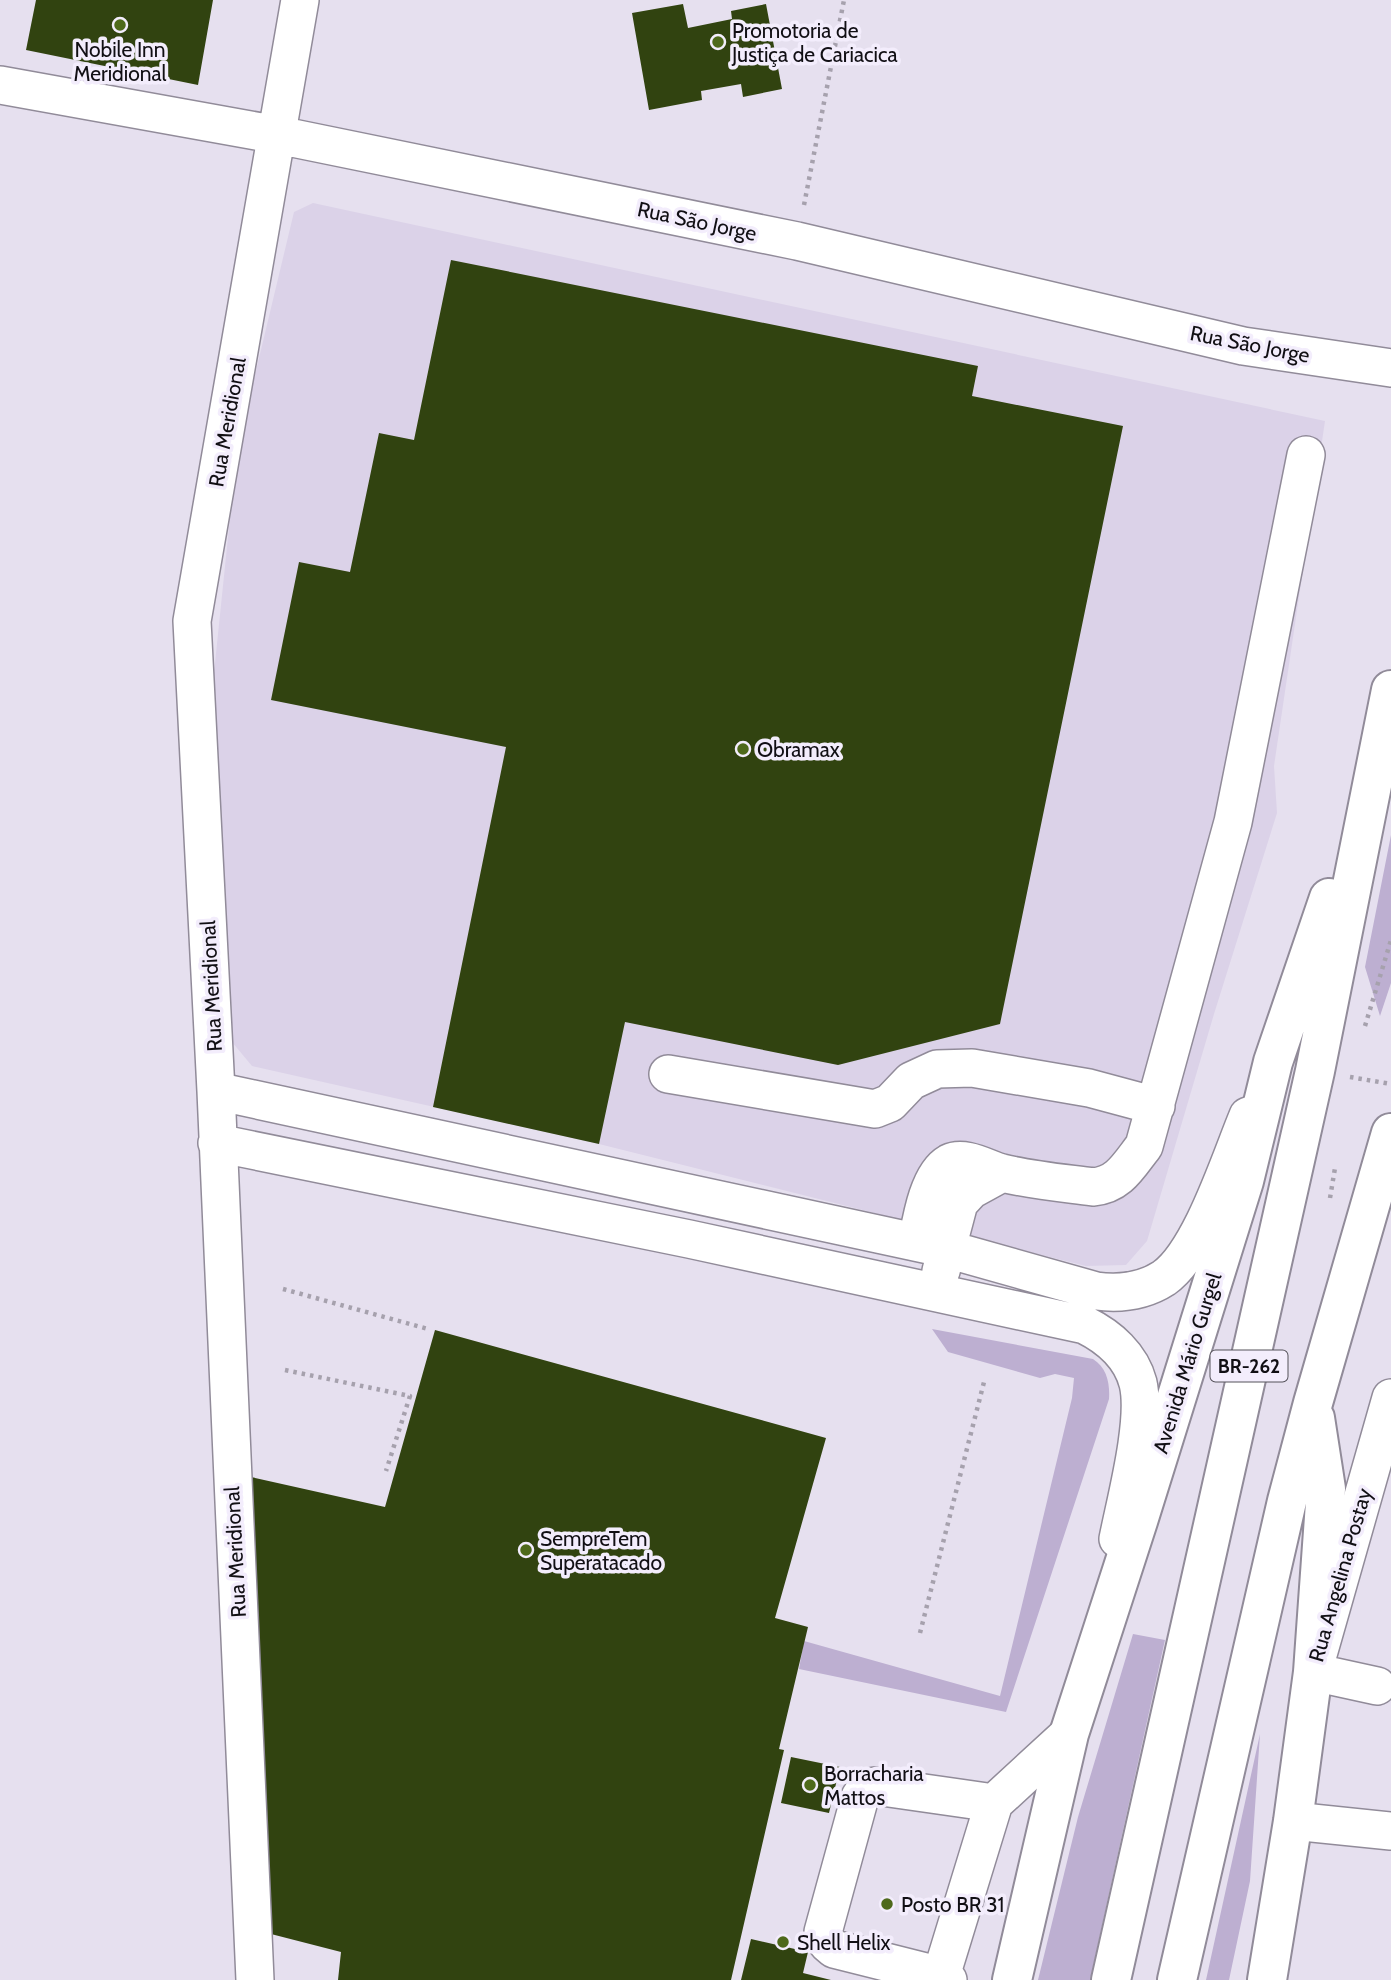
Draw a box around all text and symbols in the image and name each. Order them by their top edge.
marker: Nobile Inn Meridional [112,17,128,33]
place label: Promotoria de Justiça de Cariacica [731,18,898,67]
marker: Promotoria de Justiça de Cariacica [710,34,726,50]
place label: Nobile Inn Meridional [73,37,167,86]
street label: Rua São Jorge [635,196,759,246]
street label: Rua São Jorge [1188,320,1312,368]
street label: Rua Meridional [203,355,251,489]
place label: Obramax [757,737,840,762]
marker: Obramax [735,741,751,757]
street label: Rua Meridional [195,920,227,1052]
street label: Avenida Mário Gurgel [1148,1270,1226,1456]
road number: BR-262 [1210,1350,1288,1382]
street label: Rua Angelina Postay [1303,1485,1377,1665]
street label: Rua Meridional [219,1486,251,1618]
place label: SempreTem Superatacado [540,1526,662,1575]
marker: SempreTem Superatacado [518,1542,534,1558]
place label: Borracharia Mattos [824,1761,923,1810]
marker: Borracharia Mattos [802,1777,818,1793]
place label: Posto BR 31 [901,1892,1004,1917]
marker: Posto BR 31 [879,1896,895,1912]
place label: Shell Helix [797,1930,891,1955]
marker: Shell Helix [775,1934,791,1950]

